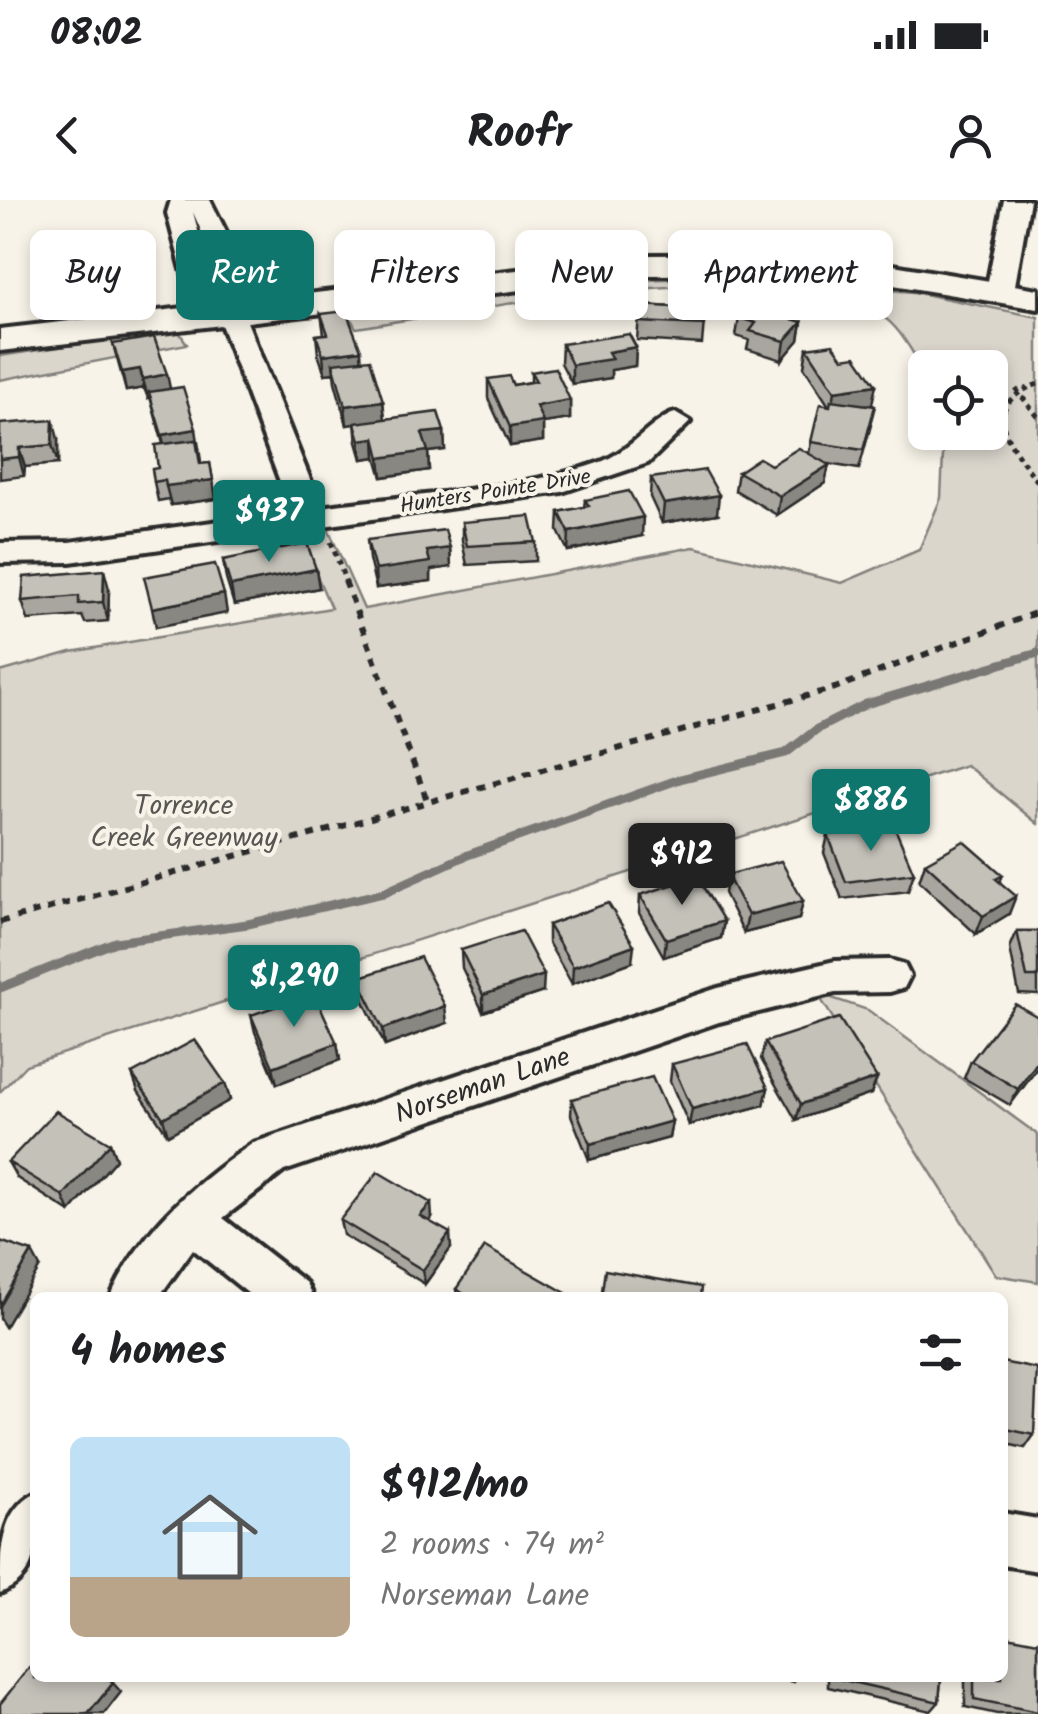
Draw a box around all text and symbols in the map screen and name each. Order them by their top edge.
text: 08:02 [50,5,143,65]
text: Roofr [467,99,571,171]
icon: back [40,108,95,163]
icon: person [943,108,998,163]
chip: Buy [30,230,156,320]
chip: Rent [176,230,314,320]
chip: Filters [334,230,495,320]
chip: New [515,230,648,320]
chip: Apartment [668,230,893,320]
map controls [908,350,1008,450]
button: locate [908,350,1008,450]
street label: Hunters Pointe Drive [397,460,594,525]
pin: $937 [210,480,328,565]
text: $937 [235,487,303,538]
pin: $886 [812,769,930,854]
text: $886 [834,776,908,827]
park label: Torrence Creek Greenway [90,784,278,861]
pin: $912 [623,823,741,908]
text: $912 [650,830,714,881]
pin: $1,290 [213,945,375,1030]
text: $1,290 [250,952,338,1003]
street label: Norseman Lane [389,1035,577,1137]
text: 4 homes [70,1319,226,1386]
icon: filters [913,1325,968,1380]
text: $912/mo [380,1453,529,1520]
icon: home [150,1477,270,1597]
text: 2 rooms · 74 m² [380,1520,604,1571]
text: Norseman Lane [380,1571,589,1622]

